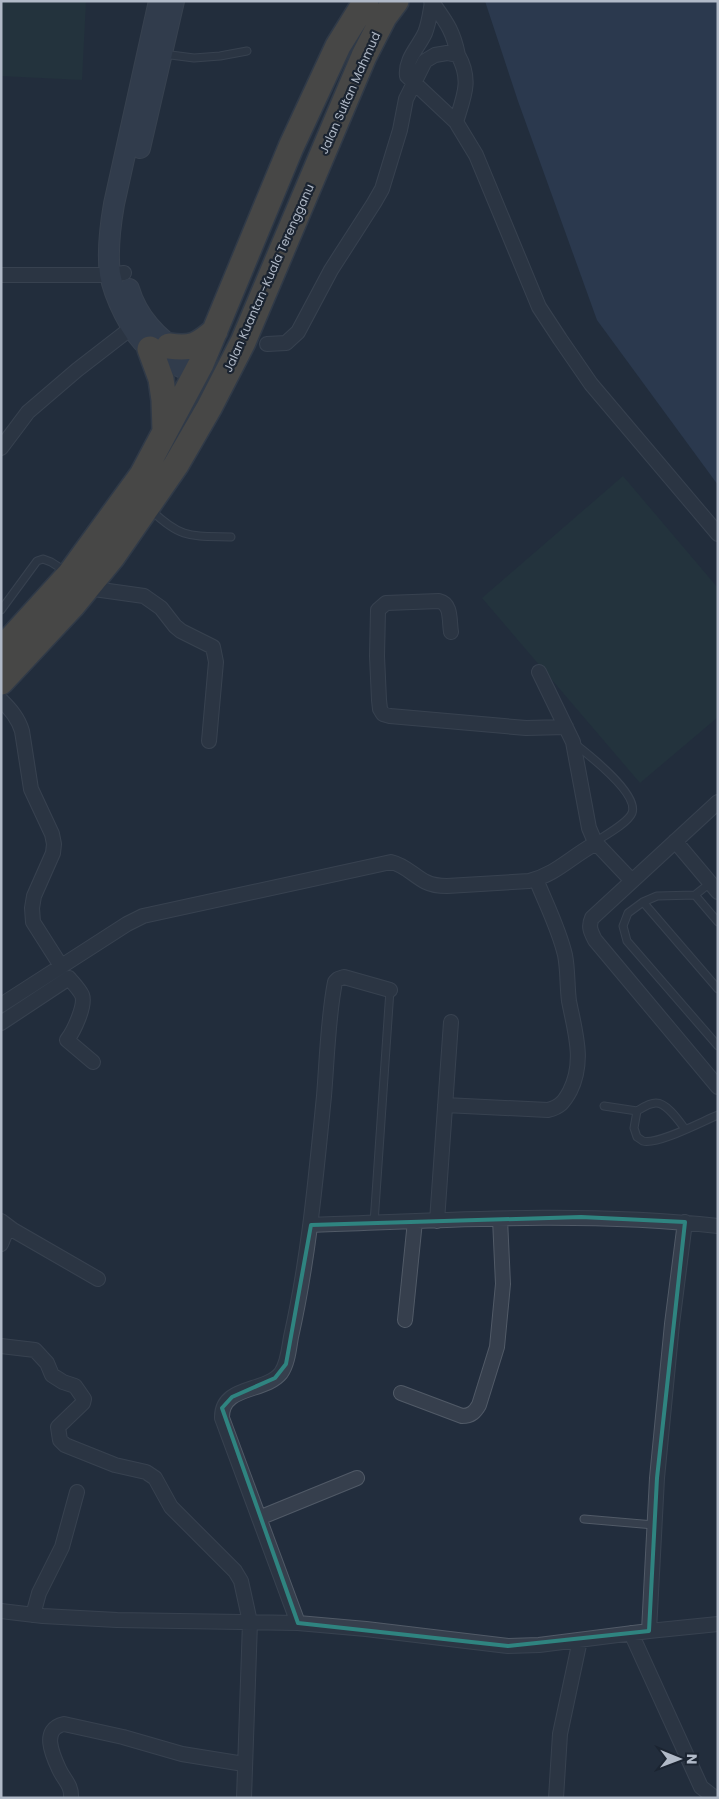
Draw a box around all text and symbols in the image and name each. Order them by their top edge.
street label: Jalan Sultan Mahmud [315,29,384,156]
street label: Jalan Kuantan-Kuala Terengganu [219,181,318,375]
north arrow [654,1734,704,1784]
text: N [682,1754,702,1765]

